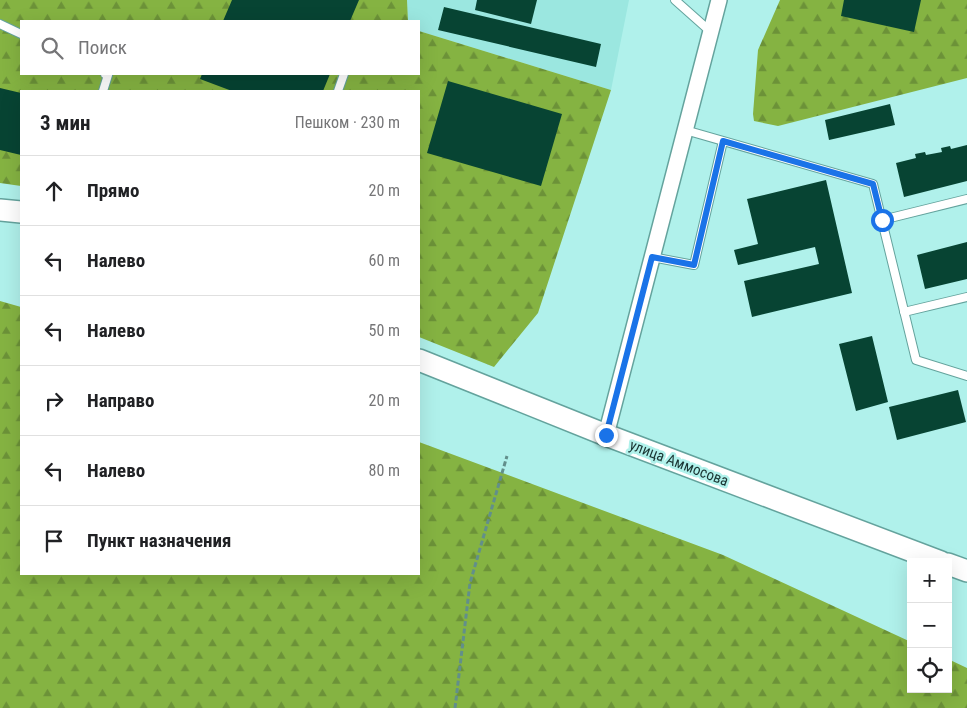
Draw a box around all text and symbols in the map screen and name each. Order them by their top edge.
search box [20,20,420,75]
icon: search [38,34,66,62]
text: Поиск [78,36,127,59]
text: 3 мин [40,111,90,135]
text: Пешком · 230 m [295,113,400,132]
icon: ahead [40,177,68,205]
text: Прямо [87,179,140,202]
text: 20 m [368,181,400,200]
route start [871,209,894,232]
icon: left [40,247,68,275]
text: Налево [87,249,145,272]
text: 60 m [368,251,400,270]
icon: left [40,317,68,345]
text: Налево [87,319,145,342]
text: 50 m [368,321,400,340]
icon: right [40,387,68,415]
text: Направо [87,389,154,412]
text: 20 m [368,391,400,410]
route end [595,424,618,447]
street label: улица Аммосова [627,436,731,490]
icon: left [40,457,68,485]
text: Налево [87,459,145,482]
text: 80 m [368,461,400,480]
icon: arrive [40,527,68,555]
text: Пункт назначения [87,529,231,552]
map controls [907,558,952,693]
button: + [907,558,952,603]
button: − [907,603,952,648]
button: locate [907,648,952,693]

